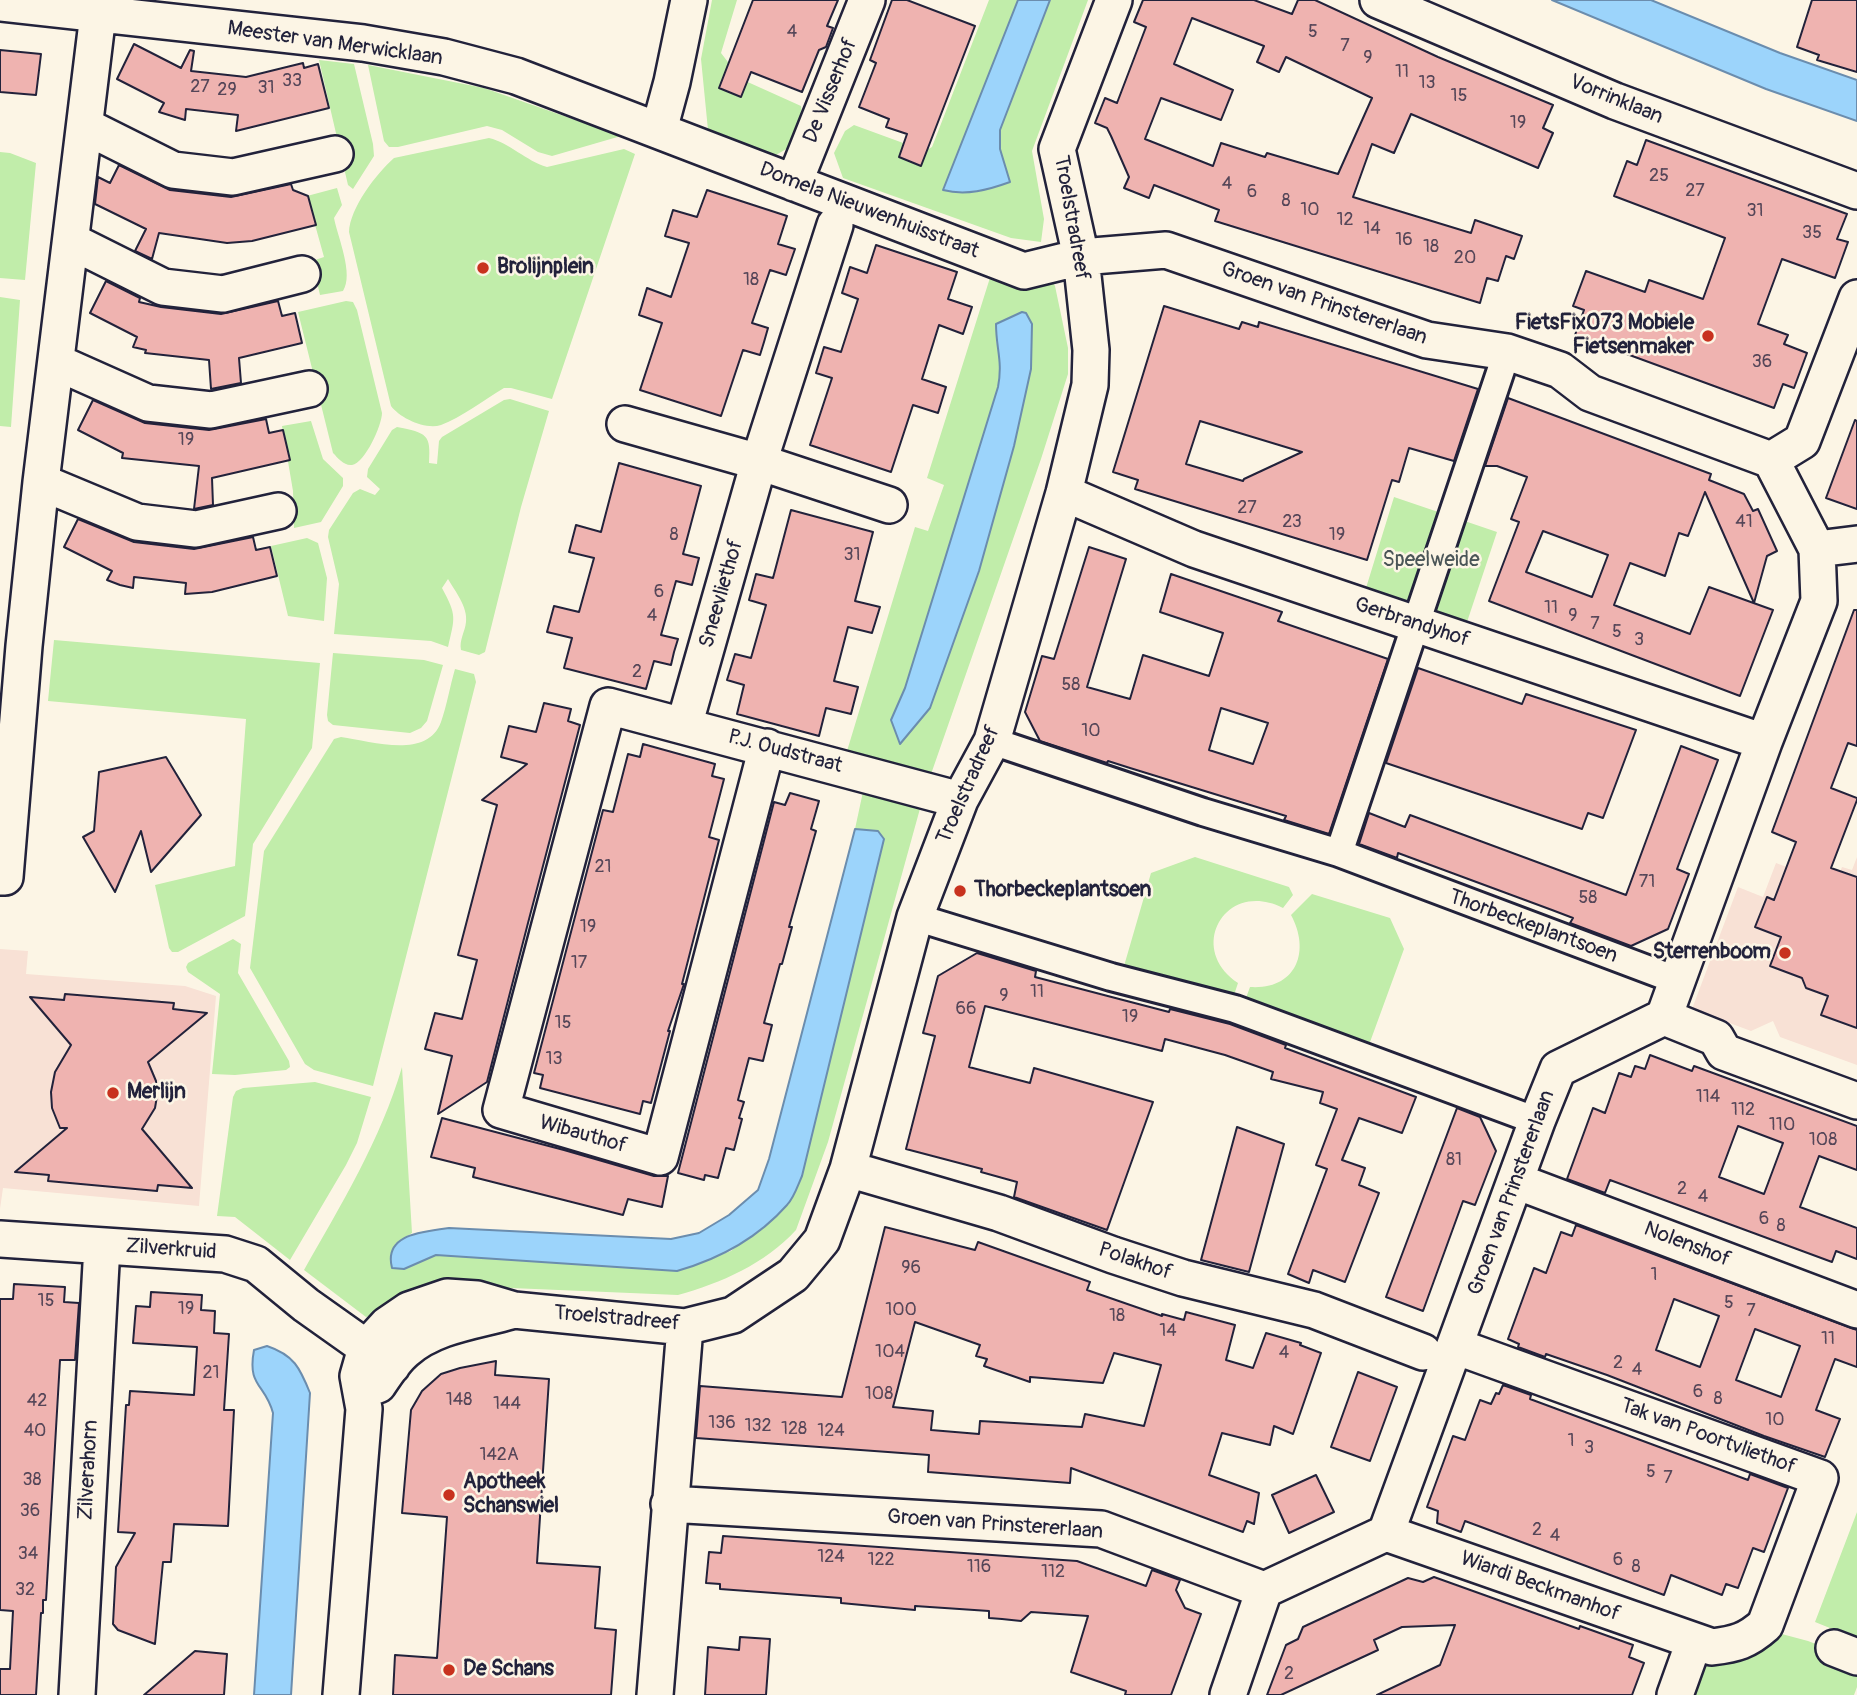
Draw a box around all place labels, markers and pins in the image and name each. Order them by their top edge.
place label: Brolijnplein [497,255,594,281]
marker: Brolijnplein [475,260,491,276]
place label: FietsFix073 Mobiele Fietsenmaker [1515,311,1694,361]
marker: FietsFix073 Mobiele Fietsenmaker [1700,328,1716,344]
place label: Thorbeckeplantsoen [974,878,1151,904]
marker: Thorbeckeplantsoen [952,883,968,899]
place label: Sterrenboom [1653,940,1771,966]
marker: Sterrenboom [1777,945,1793,961]
place label: Merlijn [127,1080,186,1106]
marker: Merlijn [105,1085,121,1101]
place label: Apotheek Schanswiel [463,1470,559,1520]
marker: Apotheek Schanswiel [441,1487,457,1503]
place label: De Schans [463,1657,554,1683]
marker: De Schans [441,1662,457,1678]

